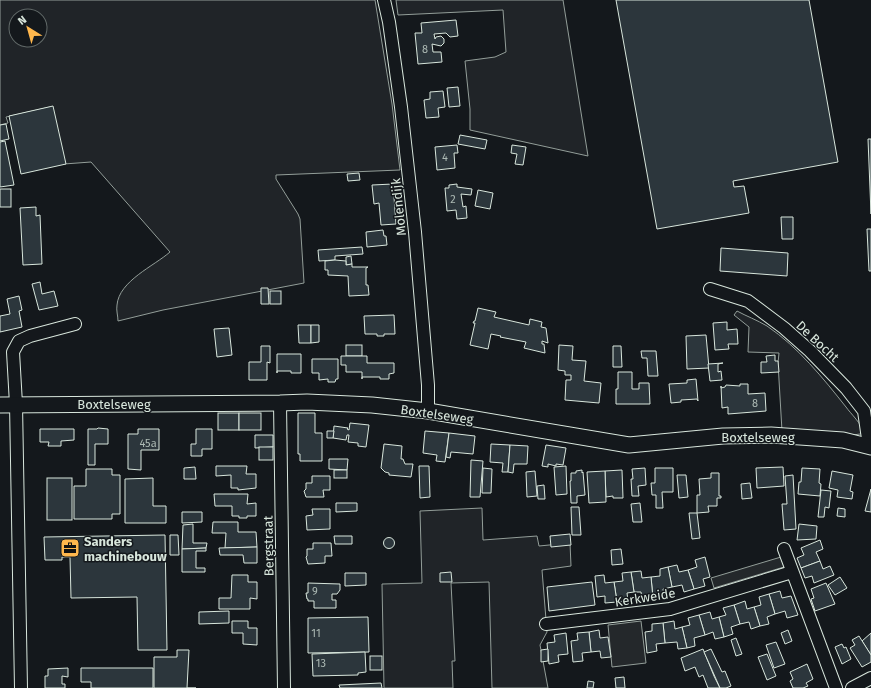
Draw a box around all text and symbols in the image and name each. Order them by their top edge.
north arrow [8,8,48,48]
text: N [15,13,29,28]
house number: 8 [422,43,428,56]
house number: 4 [442,151,448,164]
street label: Molendijk [388,177,409,237]
house number: 2 [450,193,456,206]
street label: De Bocht [793,318,842,365]
street label: Boxtelseweg [77,397,151,412]
house number: 8 [752,397,758,410]
street label: Boxtelseweg [400,402,475,427]
street label: Boxtelseweg [721,430,795,445]
house number: 45a [139,437,157,450]
street label: Bergstraat [260,515,277,576]
place label: Sanders machinebouw [84,534,167,564]
office icon: Sanders machinebouw [59,537,81,559]
house number: 9 [312,585,318,598]
street label: Kerkweide [614,585,676,610]
house number: 11 [311,627,321,640]
house number: 13 [316,657,326,670]

